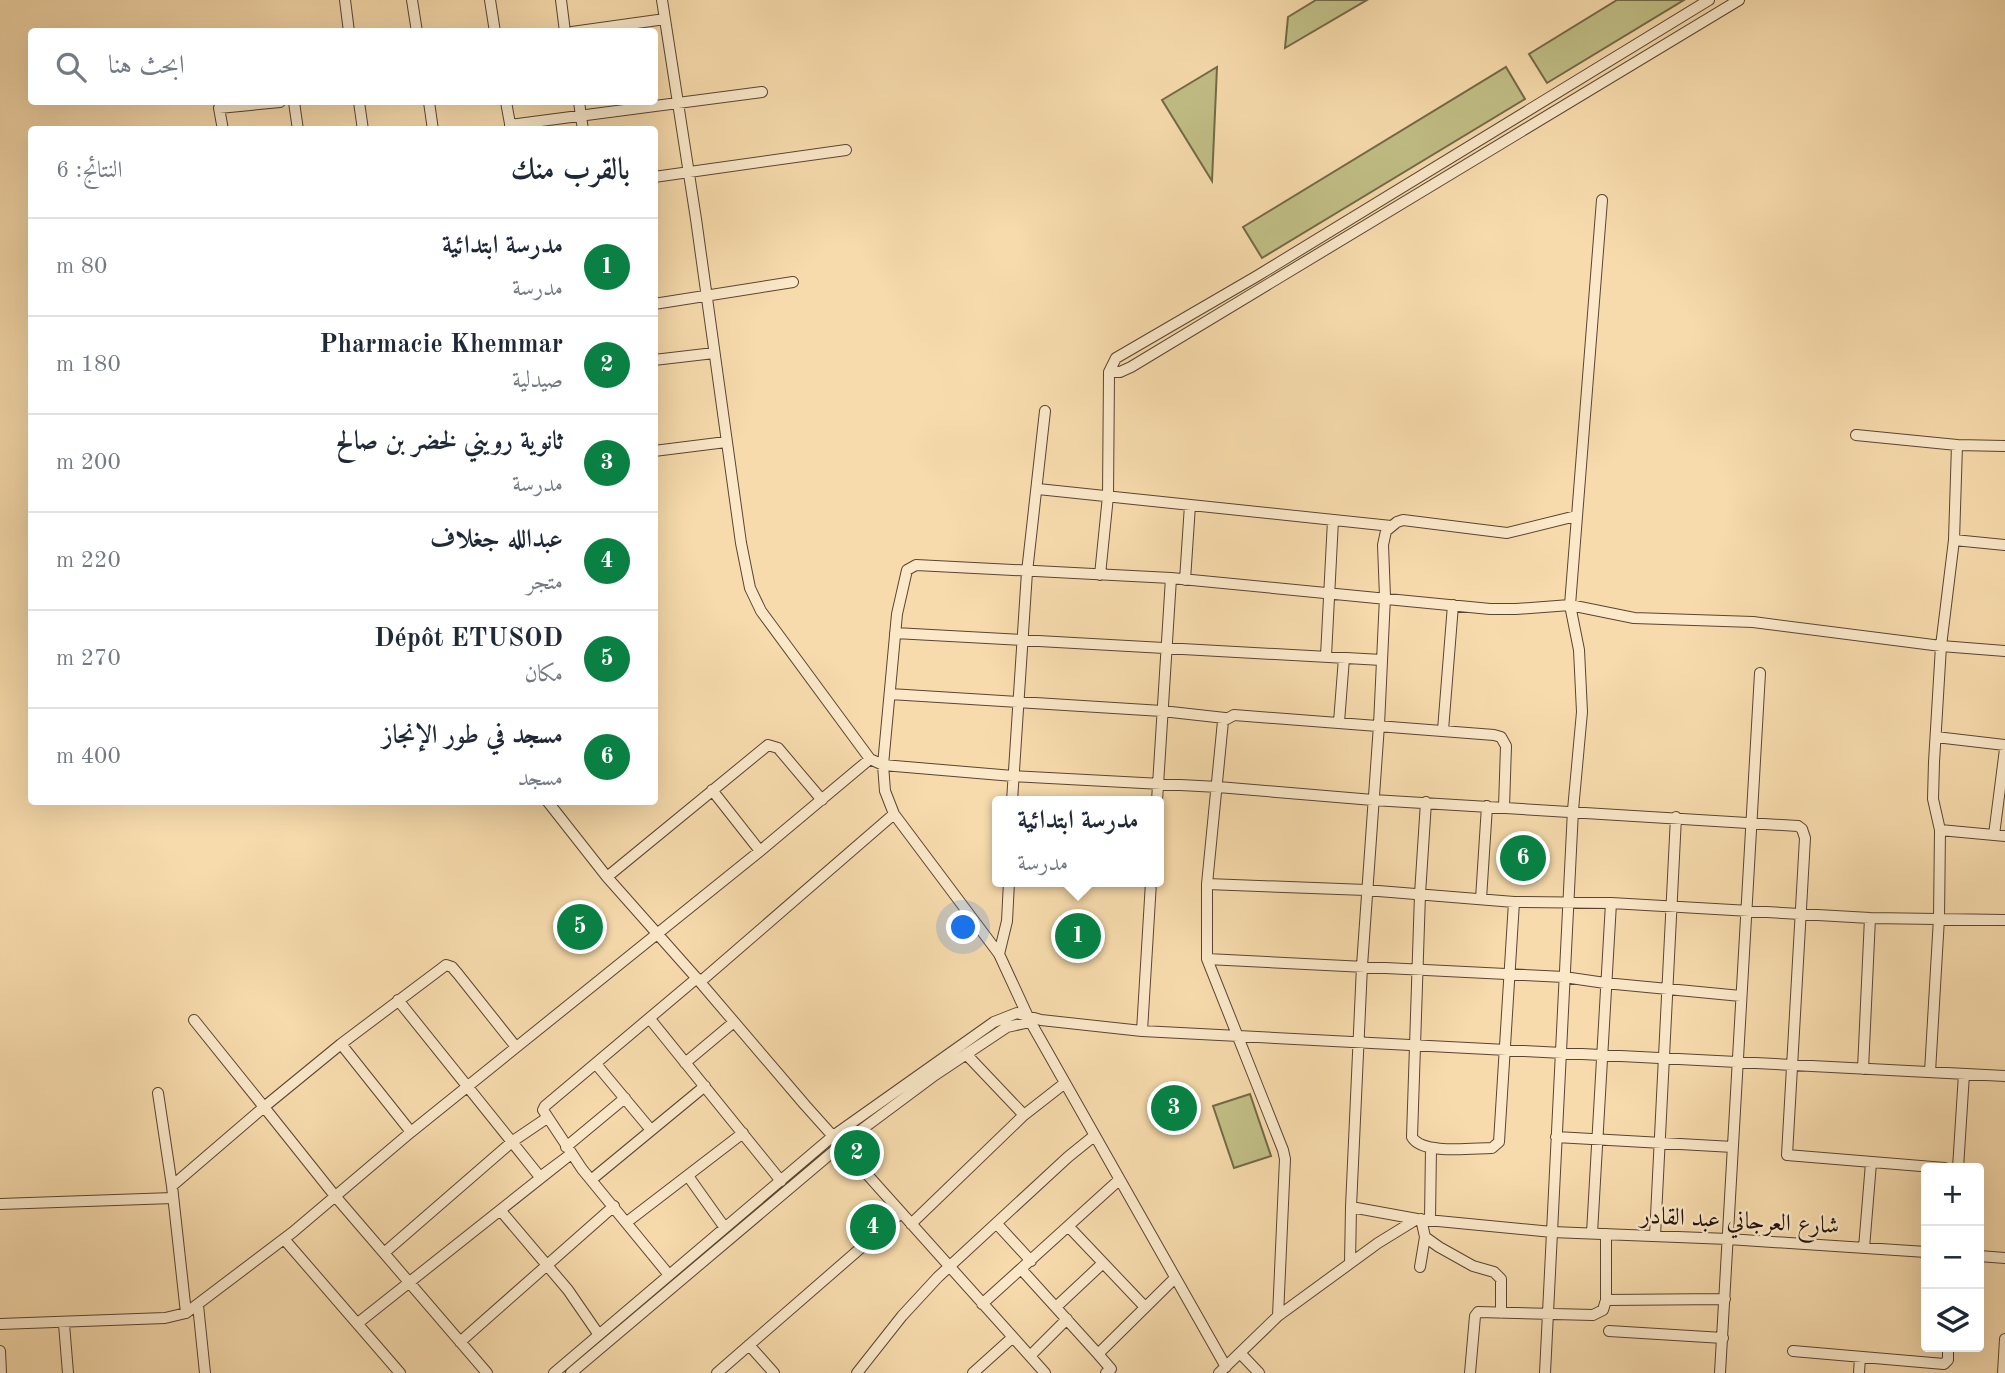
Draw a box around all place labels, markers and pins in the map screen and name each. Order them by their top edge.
pin: 6 [1500,832,1546,884]
pin: 5 [557,901,603,953]
pin: 1 [1055,910,1101,962]
pin: 3 [1151,1082,1197,1134]
pin: 2 [834,1127,880,1179]
pin: 4 [850,1201,896,1253]

